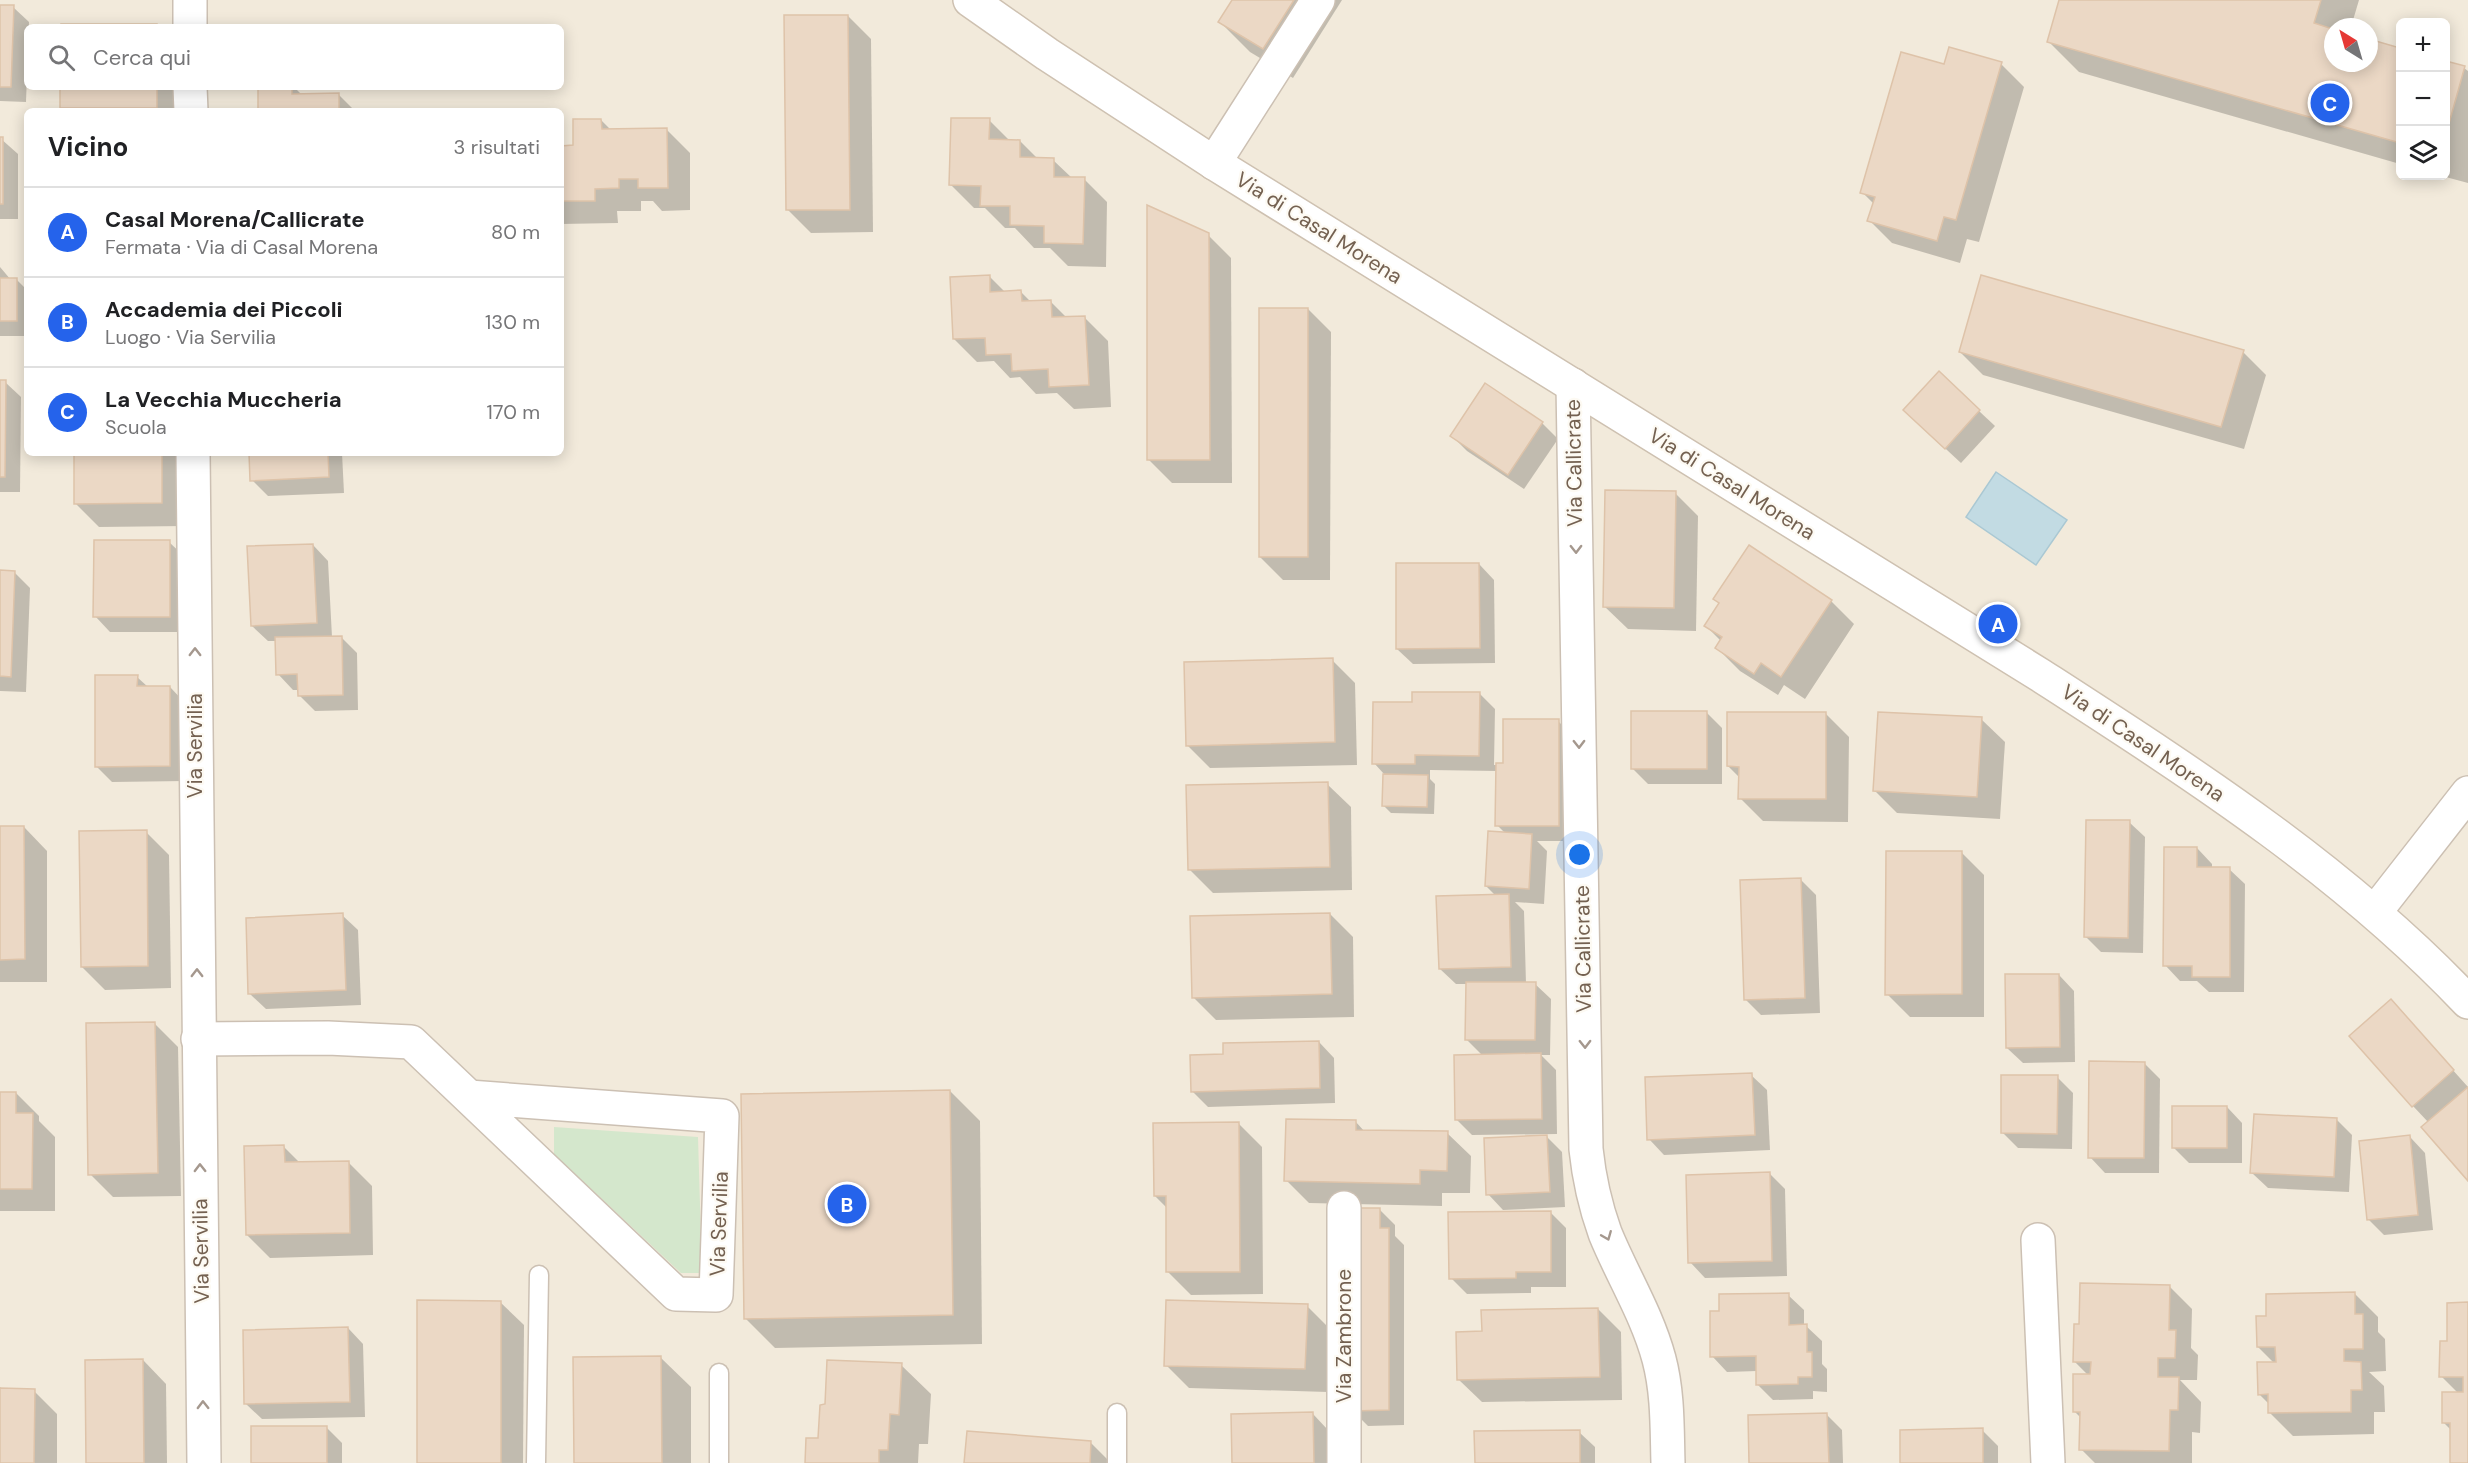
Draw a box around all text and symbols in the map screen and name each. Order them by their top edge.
north arrow [2324,18,2378,72]
map controls [2396,18,2450,180]
button: + [2396,18,2450,72]
search box [24,24,564,90]
icon: search [45,41,78,74]
text: Cerca qui [93,43,191,72]
button: − [2396,72,2450,126]
pin: C [2310,80,2350,126]
button: layers [2396,126,2450,180]
text: Vicino [48,130,128,164]
text: 3 risultati [454,134,540,160]
street label: Via di Casal Morena [1230,165,1408,291]
text: Casal Morena/Callicrate [105,205,364,234]
text: A [60,219,75,245]
text: 80 m [491,219,540,245]
text: Fermata · Via di Casal Morena [105,234,378,260]
text: Accademia dei Piccoli [105,295,343,324]
text: B [61,309,74,335]
text: 130 m [485,309,540,335]
text: Luogo · Via Servilia [105,324,276,350]
text: La Vecchia Muccheria [105,385,342,414]
text: C [60,399,75,425]
text: 170 m [487,399,540,425]
street label: Via Callicrate [1559,399,1589,527]
text: Scuola [105,414,167,440]
street label: Via di Casal Morena [1643,421,1821,547]
one-way arrow [1570,544,1582,553]
pin: A [1978,602,2018,646]
one-way arrow [189,647,201,656]
street label: Via di Casal Morena [2056,678,2230,808]
street label: Via Servilia [181,693,209,799]
one-way arrow [1573,739,1586,748]
your location [1565,840,1594,869]
street label: Via Callicrate [1568,885,1598,1013]
one-way arrow [191,968,203,977]
one-way arrow [1578,1039,1591,1048]
one-way arrow [193,1163,206,1172]
street label: Via Servilia [703,1171,735,1277]
pin: B [828,1182,866,1226]
street label: Via Servilia [186,1198,216,1304]
one-way arrow [1600,1230,1612,1241]
street label: Via Zambrone [1330,1269,1358,1403]
one-way arrow [197,1400,209,1409]

